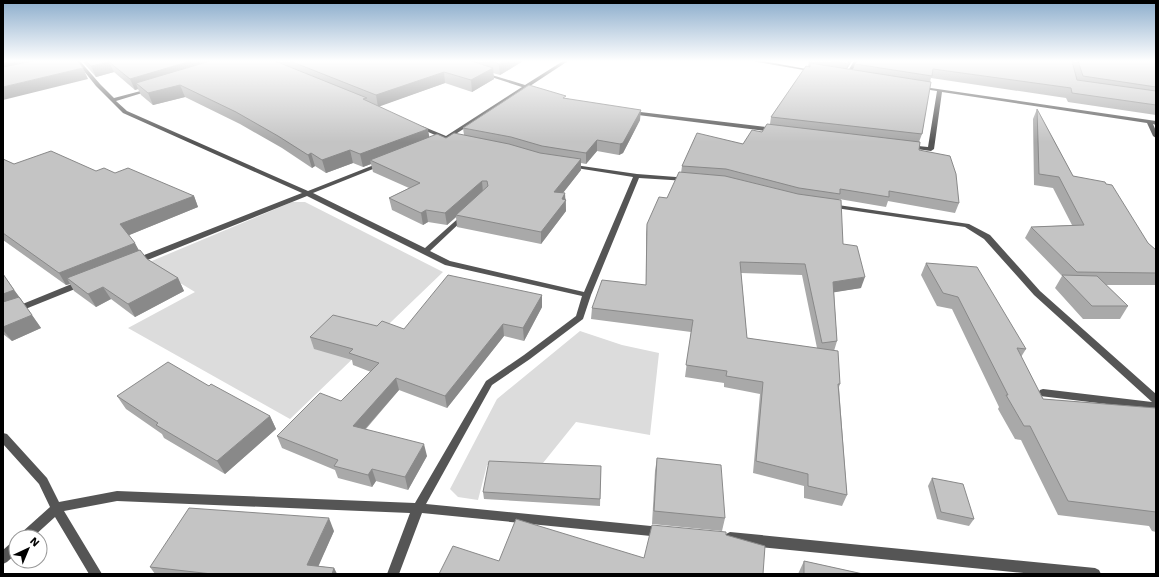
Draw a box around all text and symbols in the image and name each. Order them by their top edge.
north arrow [8,529,48,569]
text: N [27,535,42,550]

